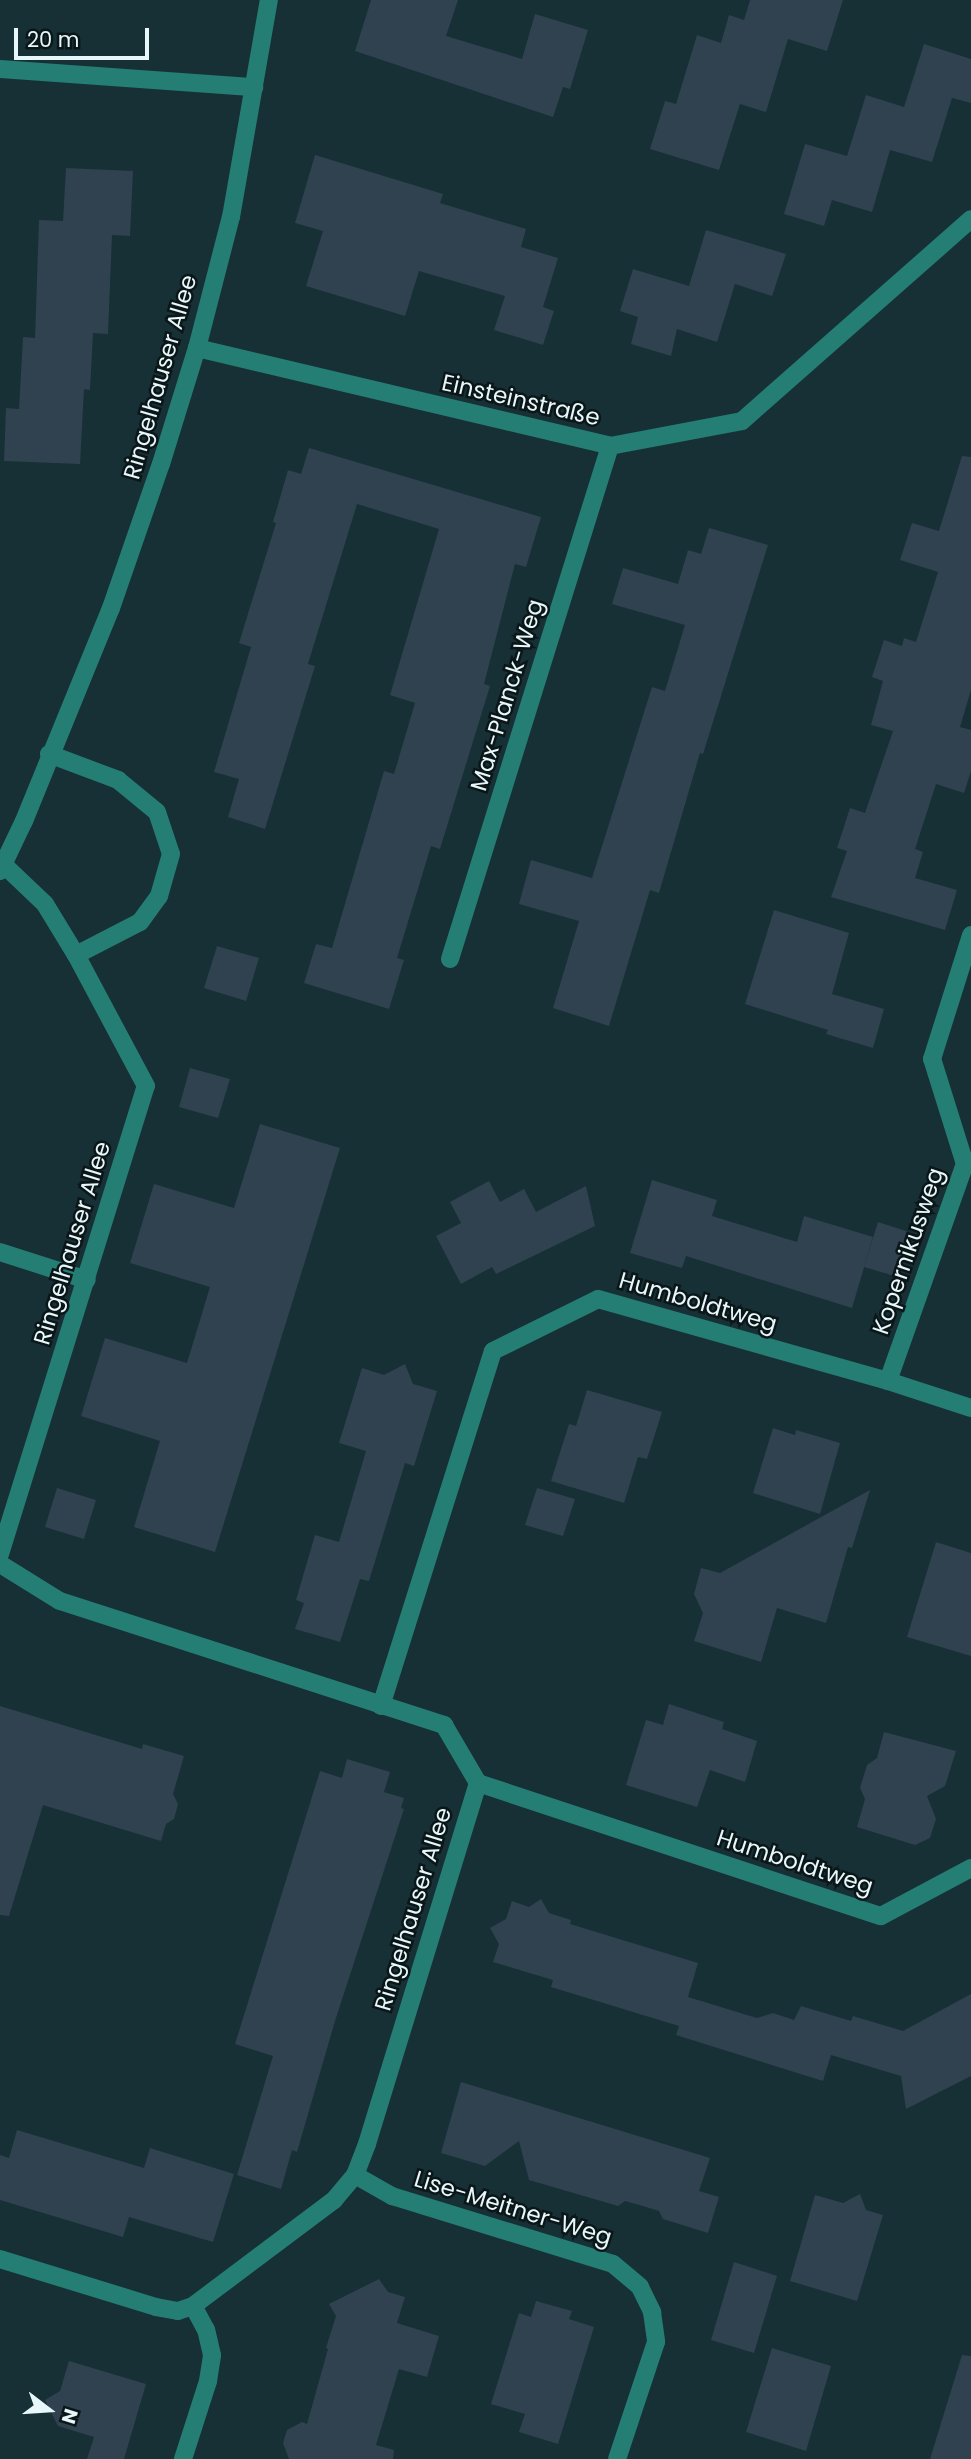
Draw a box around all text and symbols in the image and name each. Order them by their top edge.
scale bar [18,14,152,58]
text: 20 m [27,25,80,54]
street label: Ringelhauser Allee [118,272,202,482]
street label: Einsteinstraße [439,368,603,432]
street label: Max-Planck-Weg [465,596,549,794]
street label: Ringelhauser Allee [28,1138,116,1348]
street label: Kopernikusweg [867,1164,949,1338]
street label: Humboldtweg [616,1266,780,1338]
street label: Ringelhauser Allee [369,1804,457,2014]
street label: Humboldtweg [713,1824,877,1900]
street label: Lise-Meitner-Weg [411,2165,615,2251]
north arrow [14,2375,84,2445]
text: N [55,2405,85,2427]

